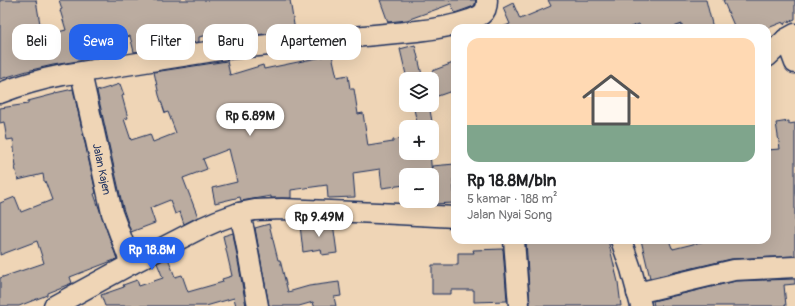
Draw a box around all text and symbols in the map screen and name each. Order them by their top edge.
chip: Beli [12,24,61,60]
chip: Sewa [69,24,128,60]
chip: Filter [136,24,195,60]
chip: Baru [203,24,258,60]
chip: Apartemen [266,24,361,60]
icon: home [575,64,647,136]
map controls [399,72,439,208]
button: layers [399,72,439,112]
pin: Rp 6.89M [209,103,291,137]
text: Rp 6.89M [225,108,275,124]
button: + [399,120,439,160]
street label: Jalan Kajen [90,142,113,196]
button: − [399,168,439,208]
text: Rp 18.8M/bln [467,170,556,191]
text: 5 kamar · 188 m² [467,191,557,207]
pin: Rp 9.49M [278,204,360,238]
text: Jalan Nyai Song [467,207,552,223]
text: Rp 9.49M [294,209,344,225]
pin: Rp 18.8M [111,237,193,271]
text: Rp 18.8M [129,242,175,258]

